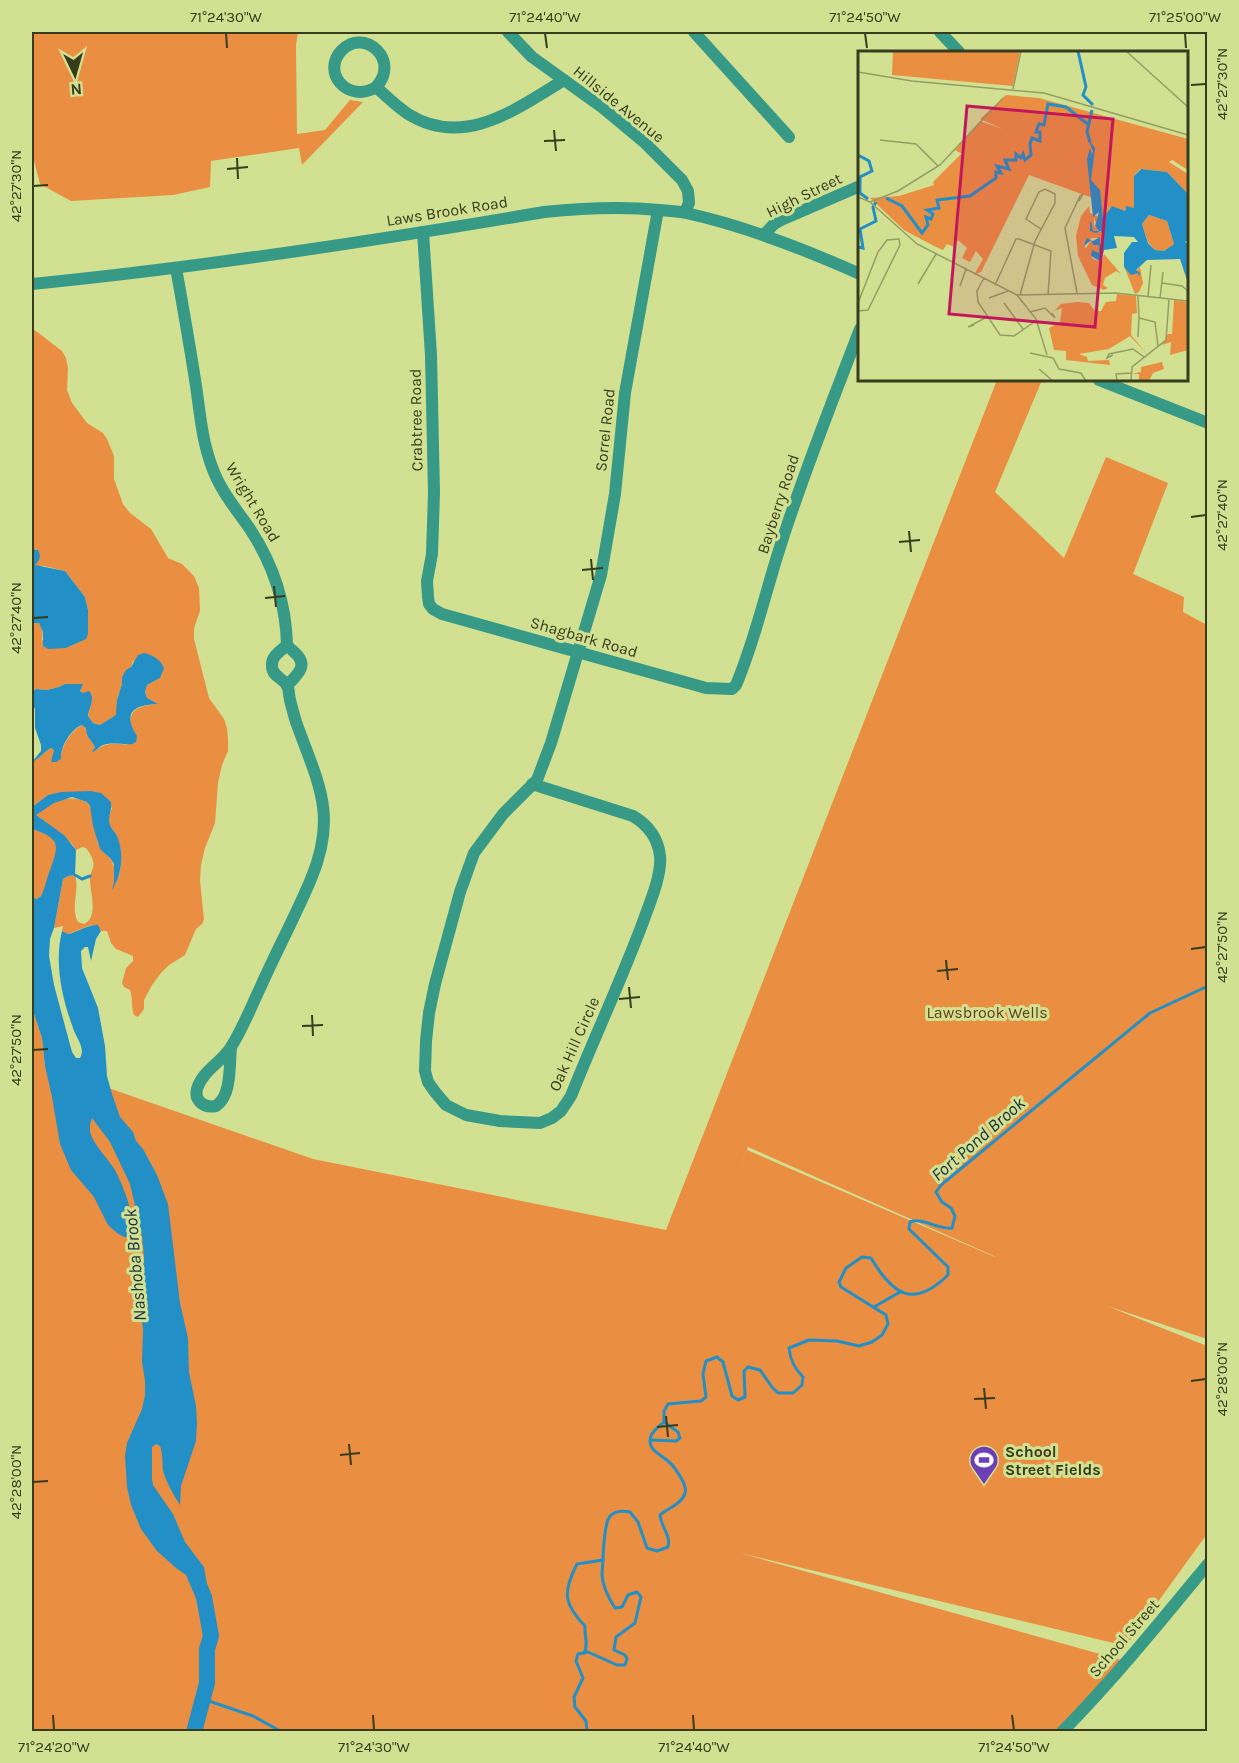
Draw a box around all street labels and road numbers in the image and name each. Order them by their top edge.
street label: Hillside Avenue [570,61,668,147]
street label: High Street [763,169,845,221]
street label: Laws Brook Road [385,192,509,230]
street label: Crabtree Road [406,368,426,472]
street label: Sorrel Road [591,388,619,472]
street label: Bayberry Road [753,452,803,556]
street label: Wright Road [222,459,284,545]
street label: Shagbark Road [528,613,640,661]
street label: Oak Hill Circle [545,994,603,1094]
street label: School Street [1085,1595,1163,1681]

